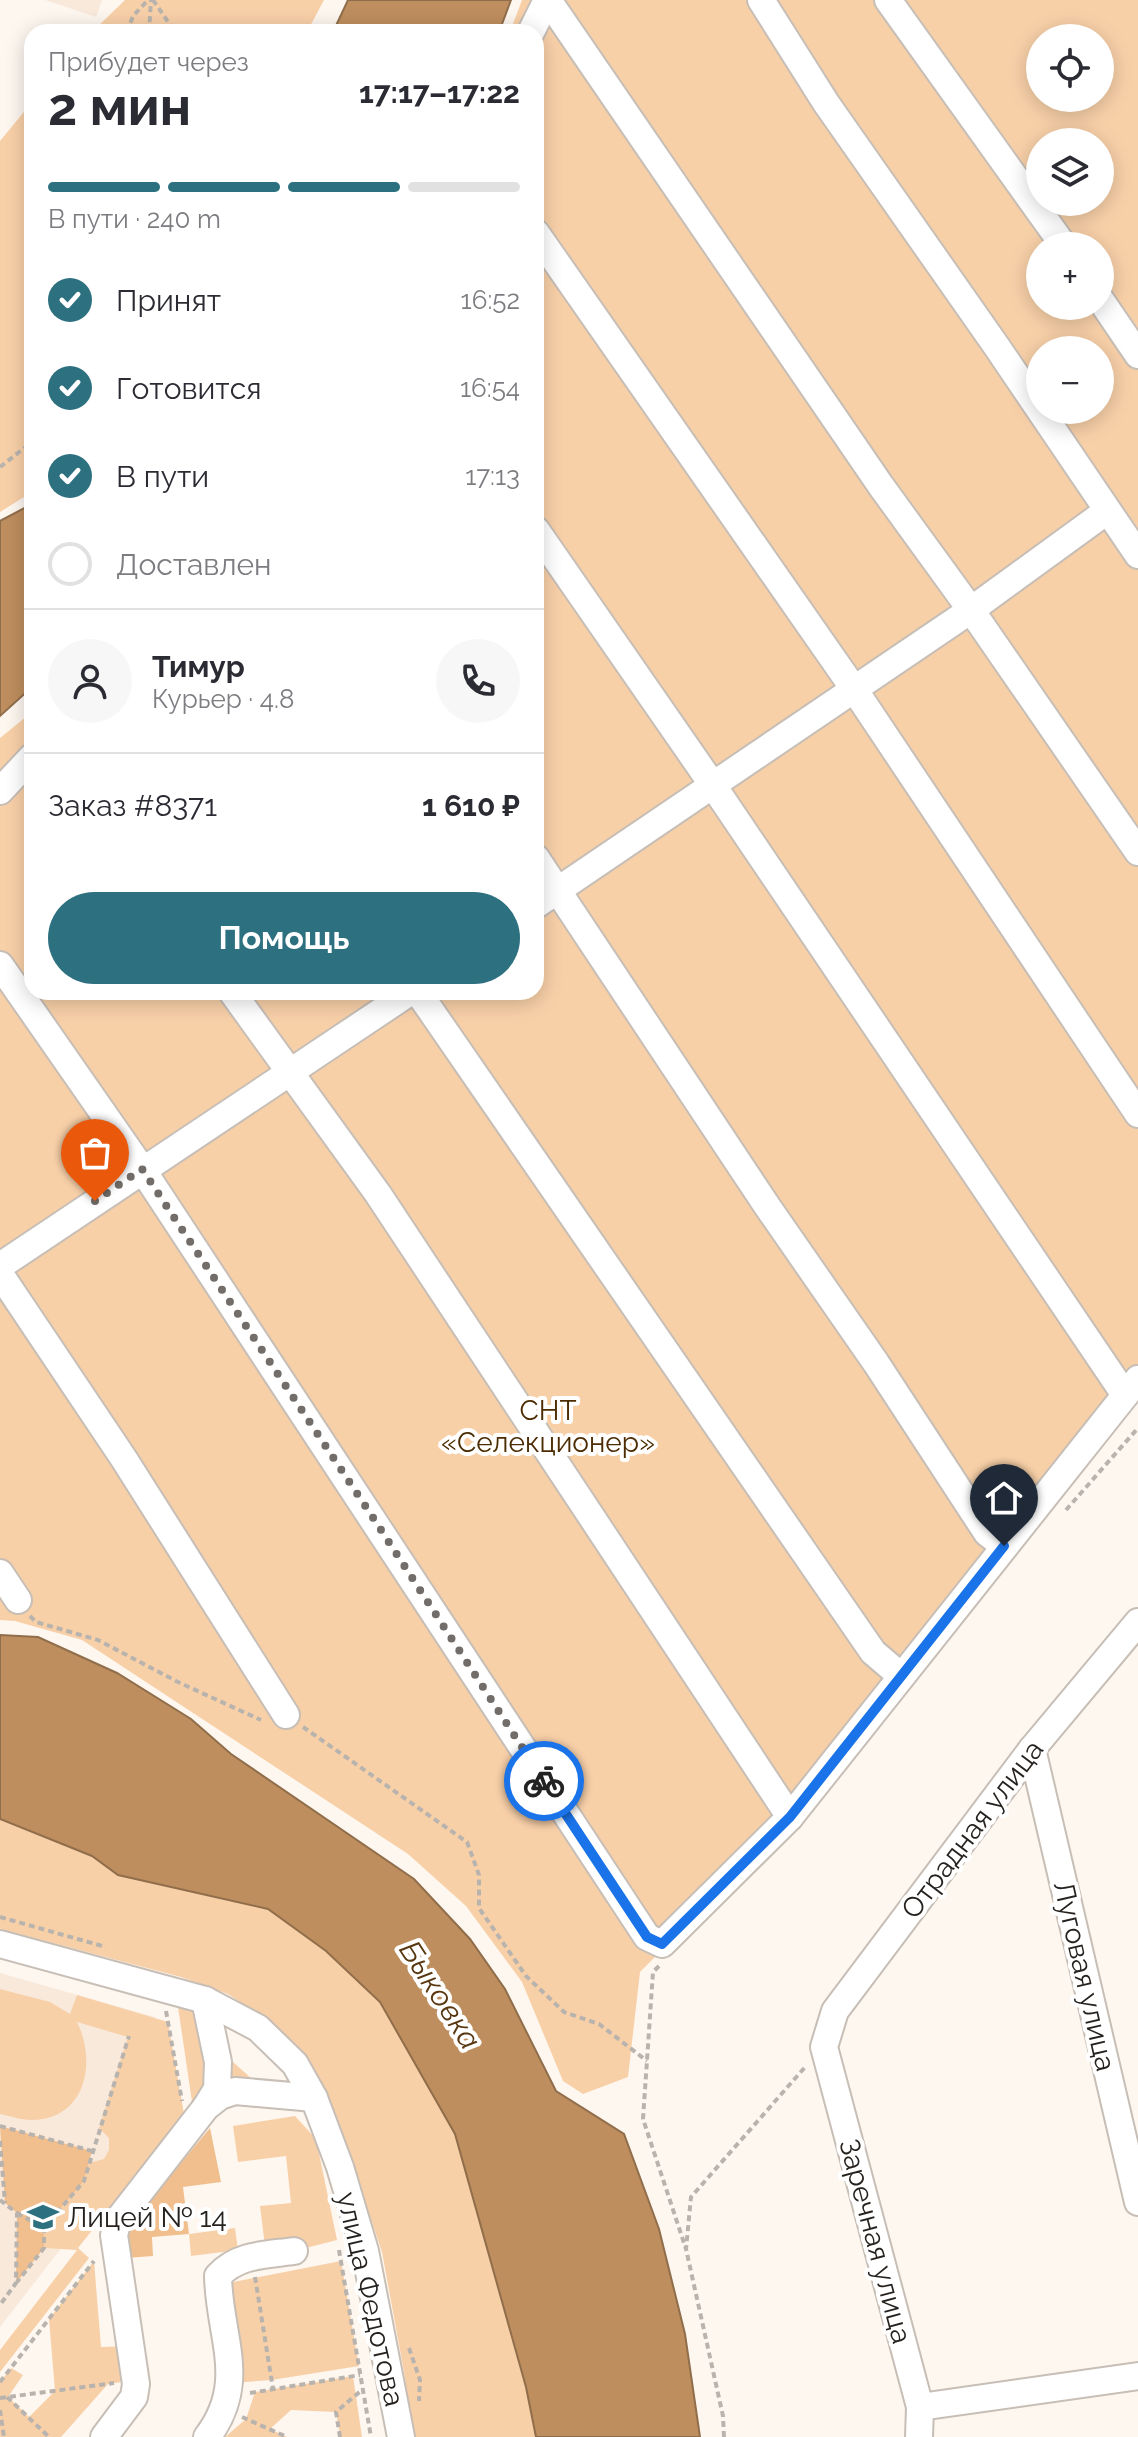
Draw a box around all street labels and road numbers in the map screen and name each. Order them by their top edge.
street label: Отрадная улица [895,1734,1050,1925]
street label: Луговая улица [1047,1878,1122,2074]
street label: Заречная улица [832,2135,919,2347]
street label: улица Федотова [330,2189,411,2409]

